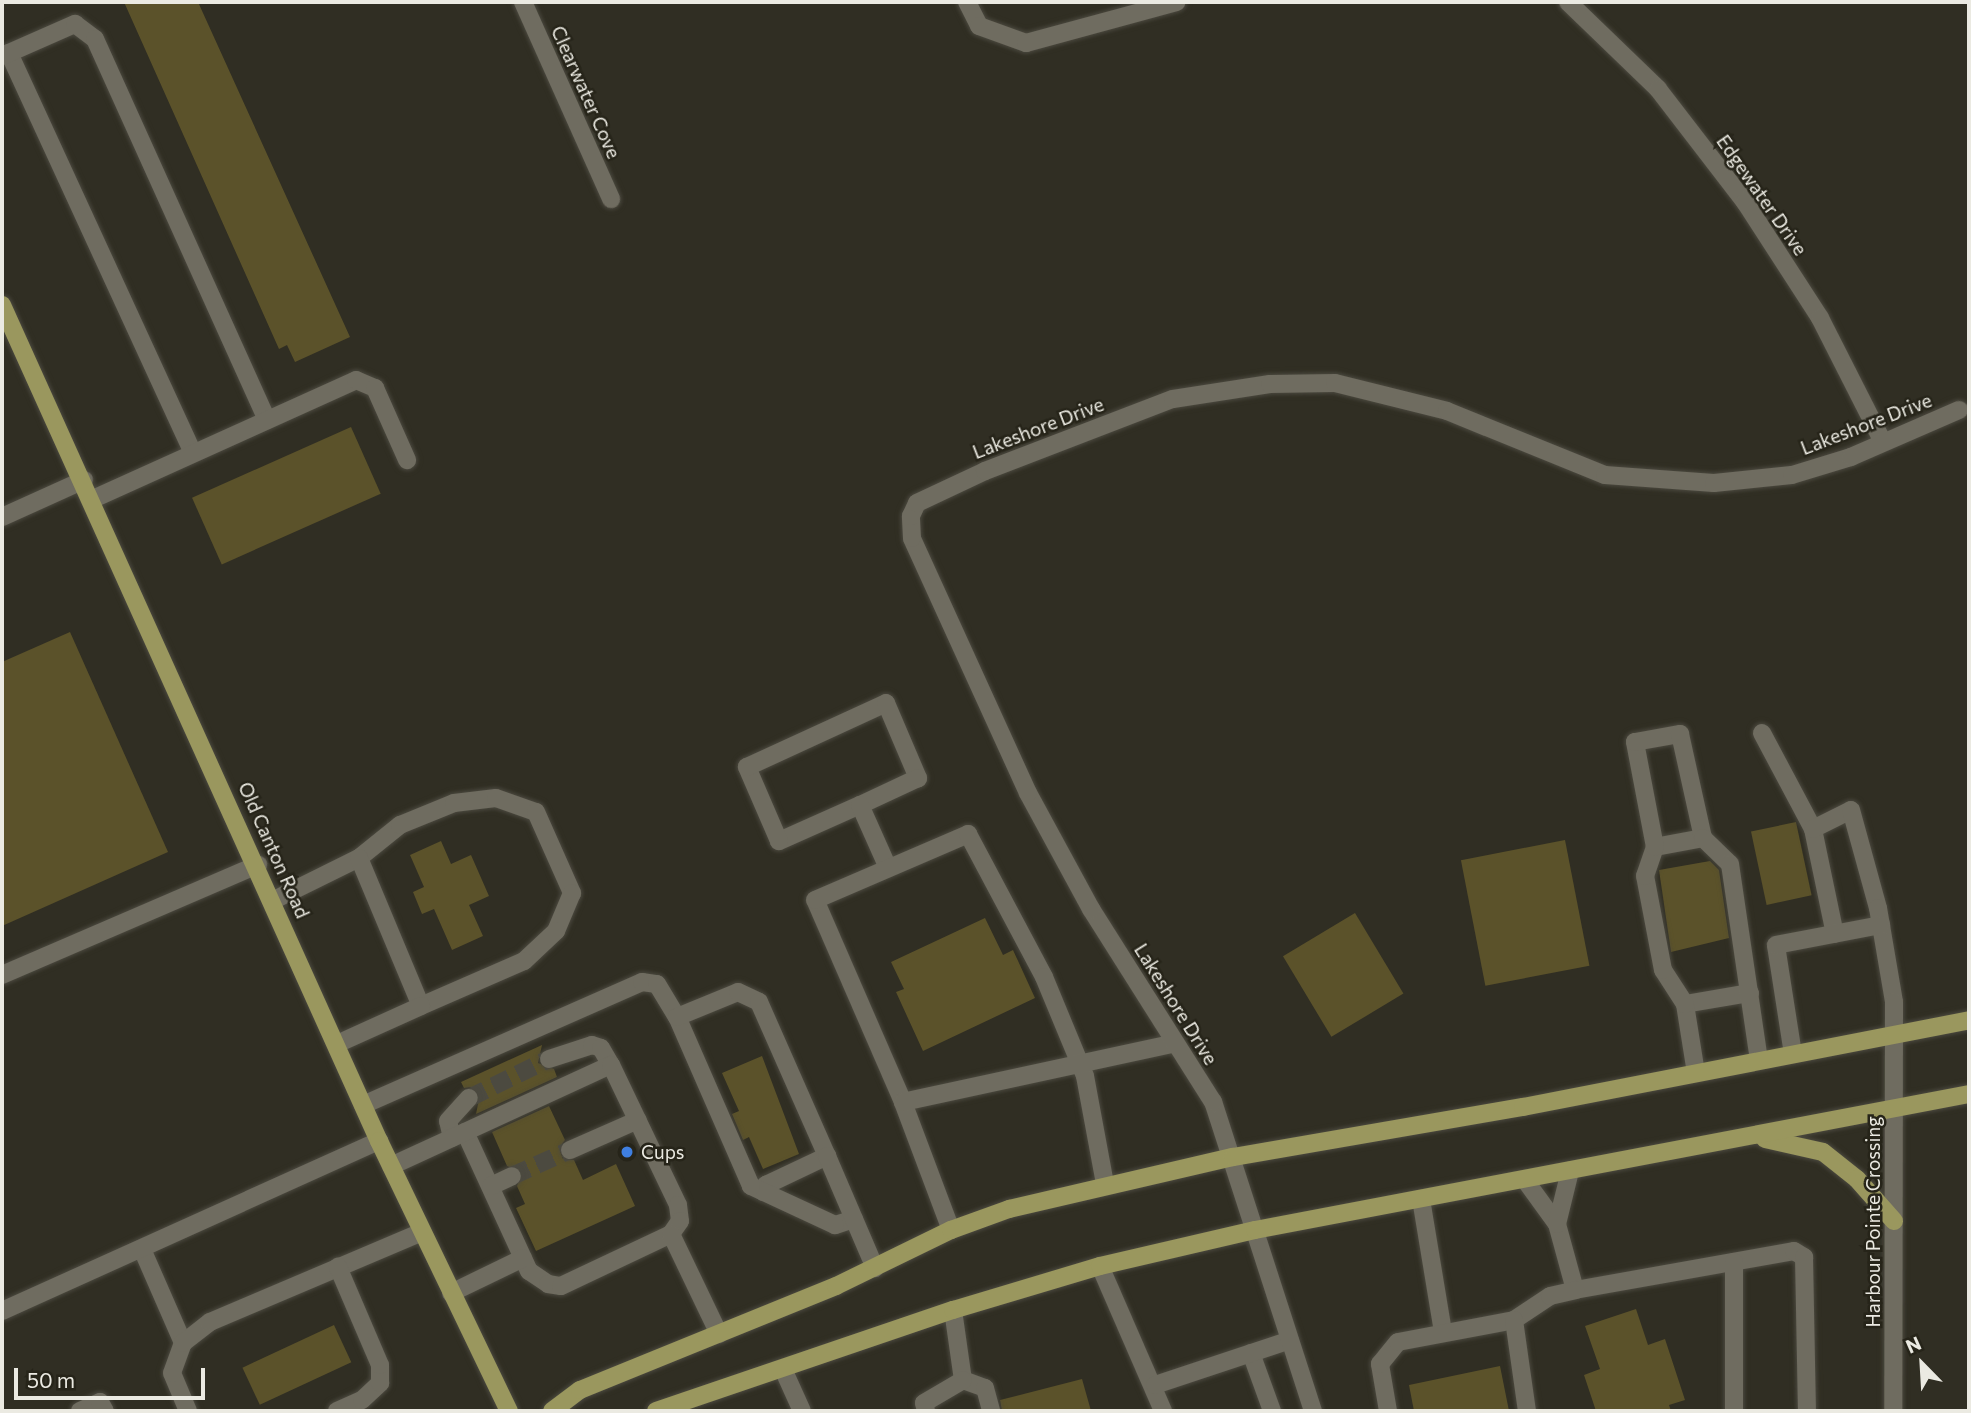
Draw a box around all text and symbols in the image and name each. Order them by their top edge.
street label: Clearwater Cove [547,22,625,162]
street label: Edgewater Drive [1712,130,1812,260]
street label: Lakeshore Drive [1797,389,1935,459]
street label: Lakeshore Drive [969,393,1107,463]
street label: Old Canton Road [234,778,314,922]
street label: Lakeshore Drive [1130,939,1222,1069]
street label: Harbour Pointe Crossing [1862,1116,1884,1328]
place label: Cups [641,1141,684,1163]
marker: Cups [619,1144,635,1160]
north arrow [1887,1329,1957,1399]
text: N [1902,1331,1924,1358]
scale bar [18,1354,208,1398]
text: 50 m [27,1367,75,1392]

